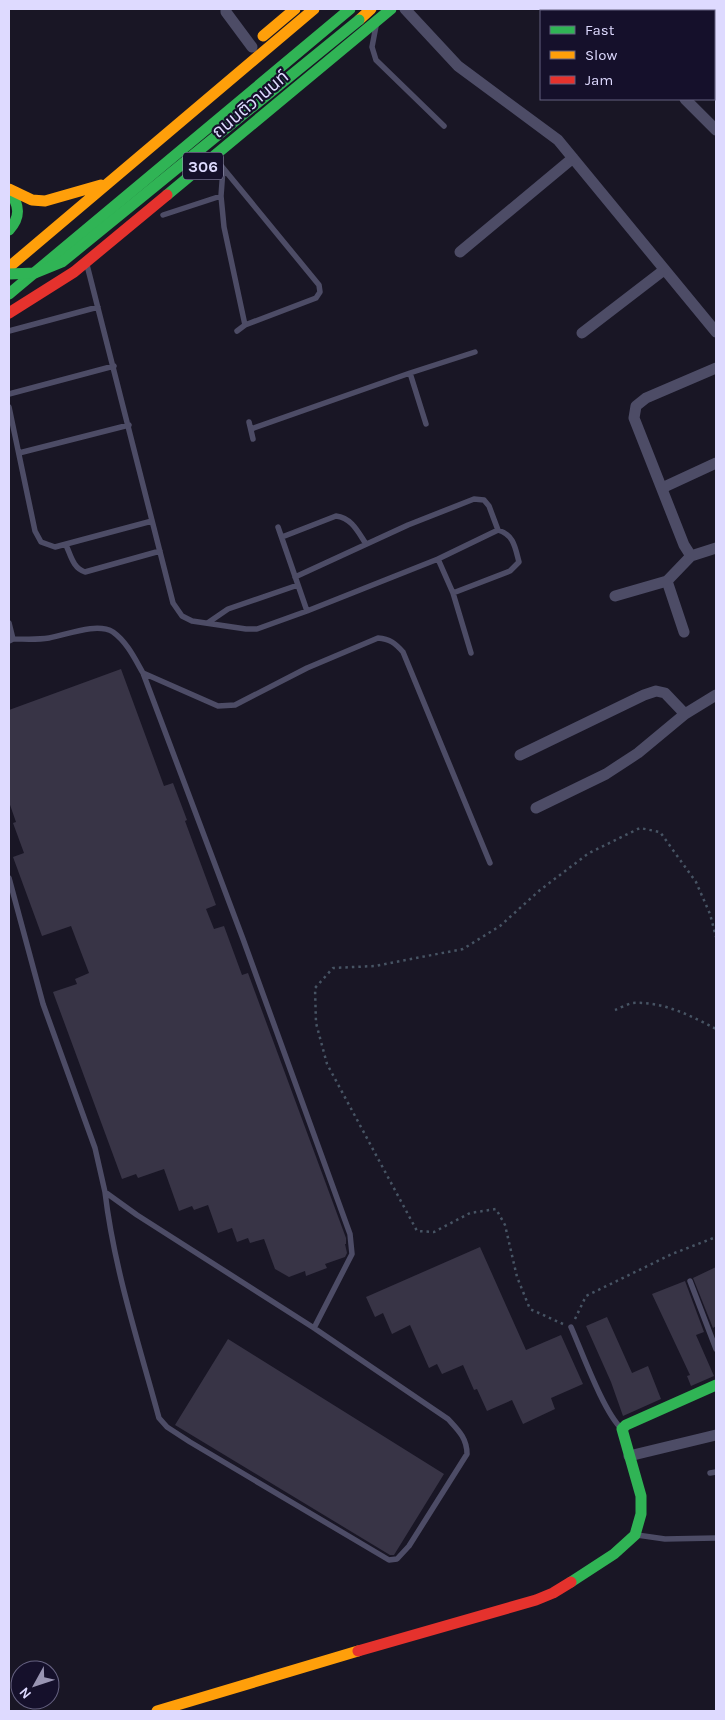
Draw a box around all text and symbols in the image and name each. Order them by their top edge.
legend [540,10,715,100]
text: Fast [585,21,615,39]
text: Slow [585,46,617,64]
street label: ถนนติวานนท์ [207,66,293,142]
text: Jam [585,71,613,89]
road number: 306 [183,153,223,180]
north arrow [10,1660,60,1710]
text: N [16,1684,35,1702]

